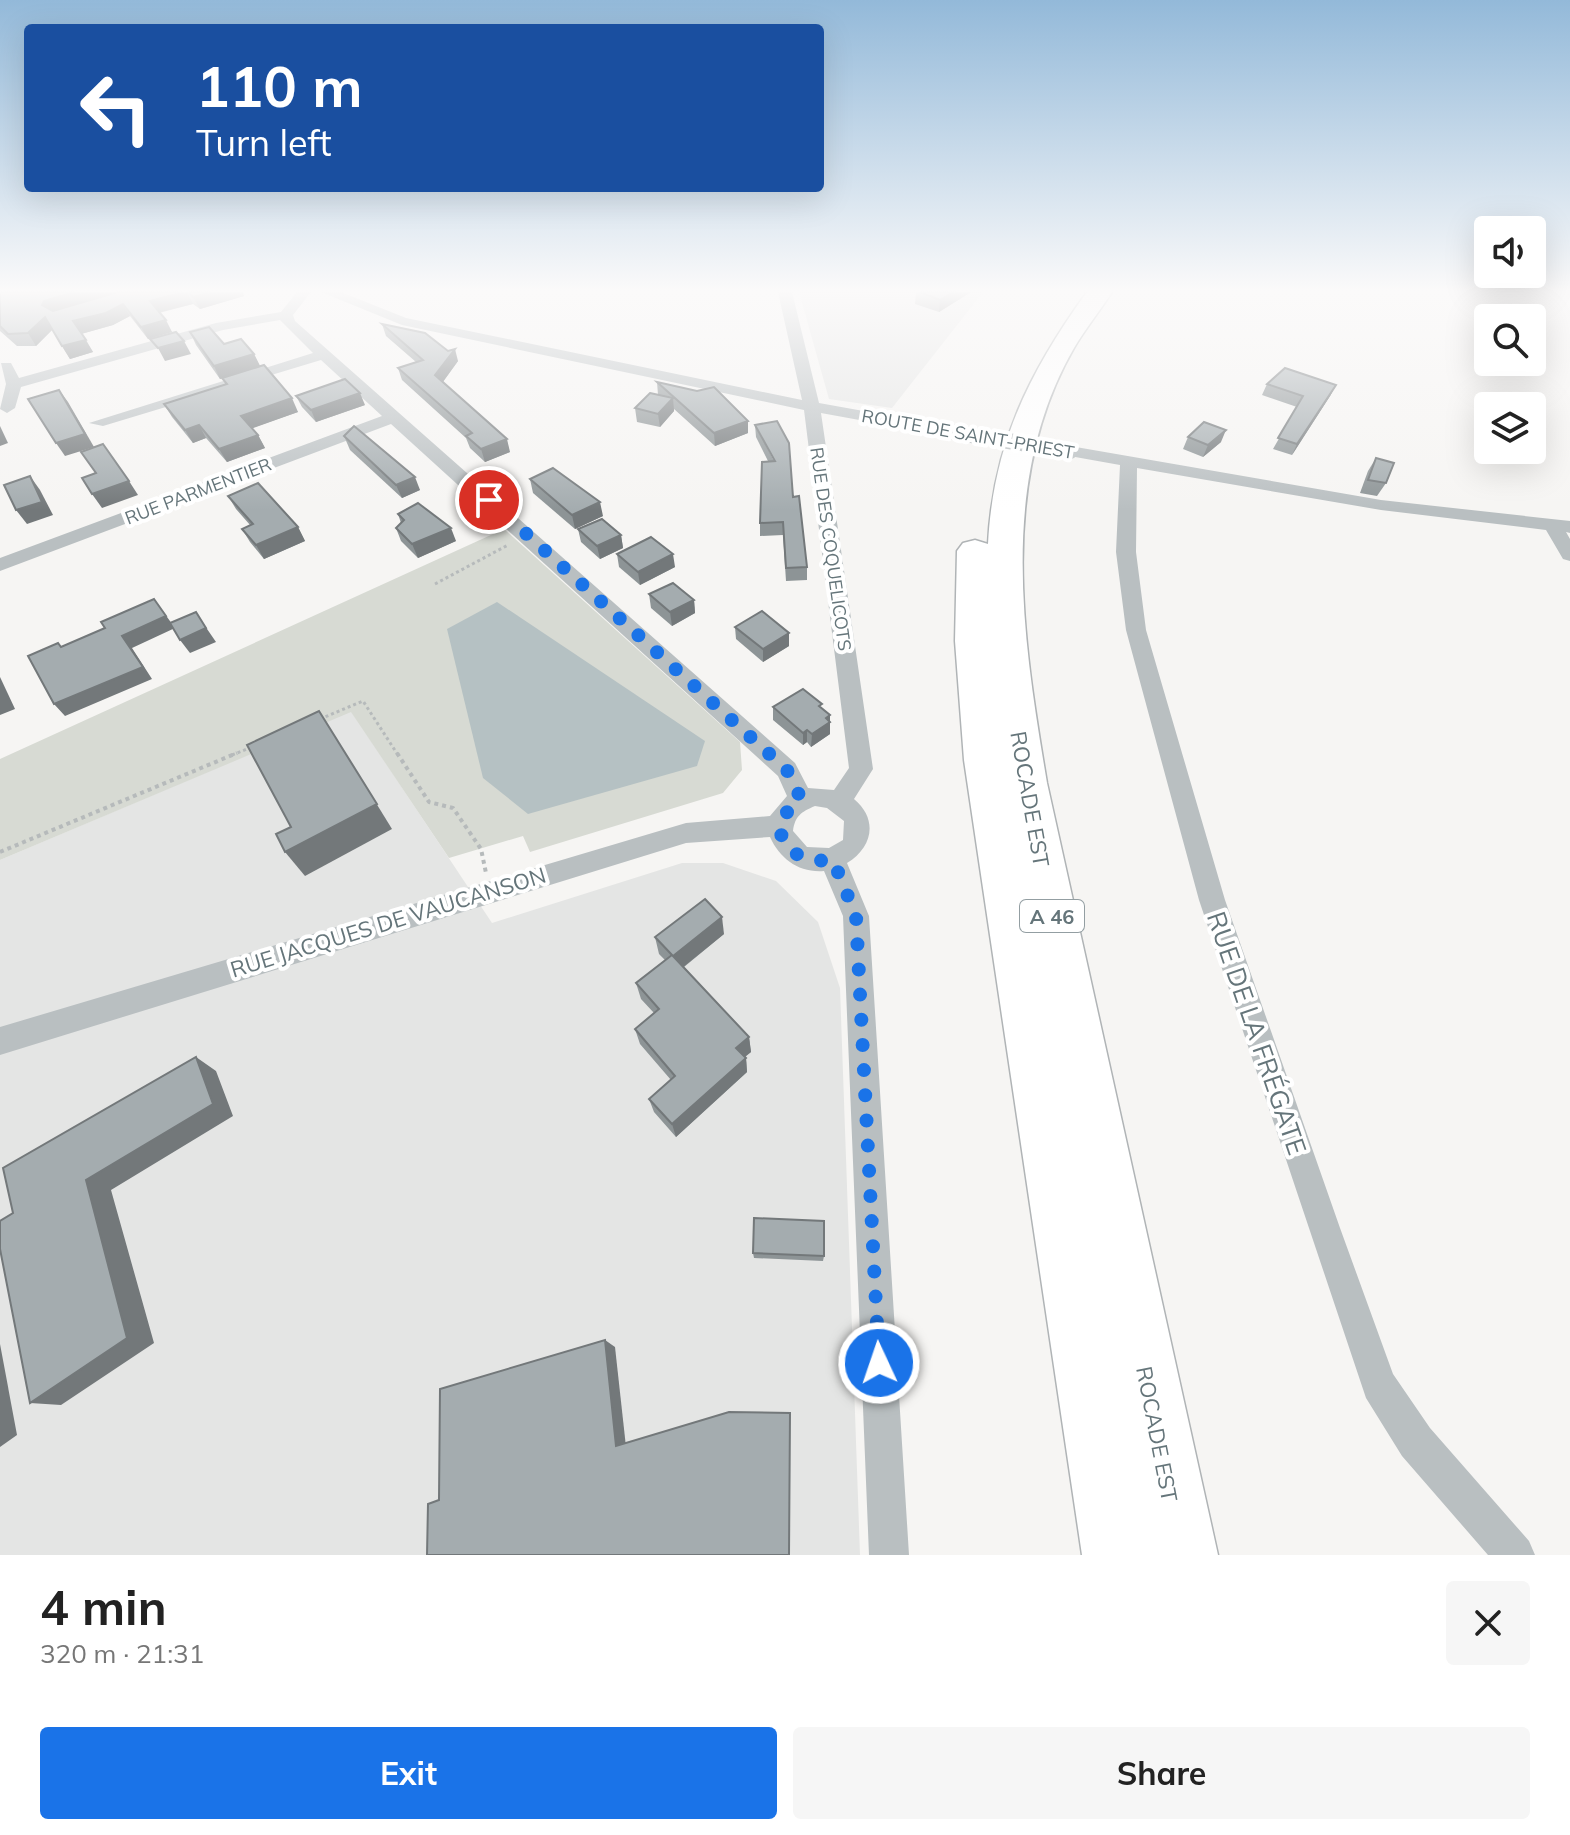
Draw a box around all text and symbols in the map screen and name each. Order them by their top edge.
text: 110 m [196,51,363,121]
icon: left [64,56,168,160]
text: Turn left [196,120,332,165]
map controls [1474,216,1546,464]
button: sound [1474,216,1546,288]
button: search [1474,304,1546,376]
button: layers [1474,392,1546,464]
street label: ROUTE DE SAINT-PRIEST [860,404,1076,464]
street label: RUE DES COQUELICOTS [805,446,857,652]
street label: RUE PARMENTIER [122,452,274,530]
pin [455,466,523,534]
icon: arrive [467,478,511,522]
street label: ROCADE EST [1004,729,1056,869]
street label: RUE JACQUES DE VAUCANSON [227,861,549,983]
road number: A 46 [1020,900,1084,932]
street label: RUE DE LA FRÉGATE [1200,907,1314,1159]
position arrow [837,1321,921,1405]
street label: ROCADE EST [1130,1364,1184,1504]
text: 4 min [40,1577,167,1637]
button: close [1446,1581,1530,1665]
text: 320 m · 21:31 [40,1637,204,1670]
button: Exit [40,1727,777,1819]
button: Share [793,1727,1530,1819]

